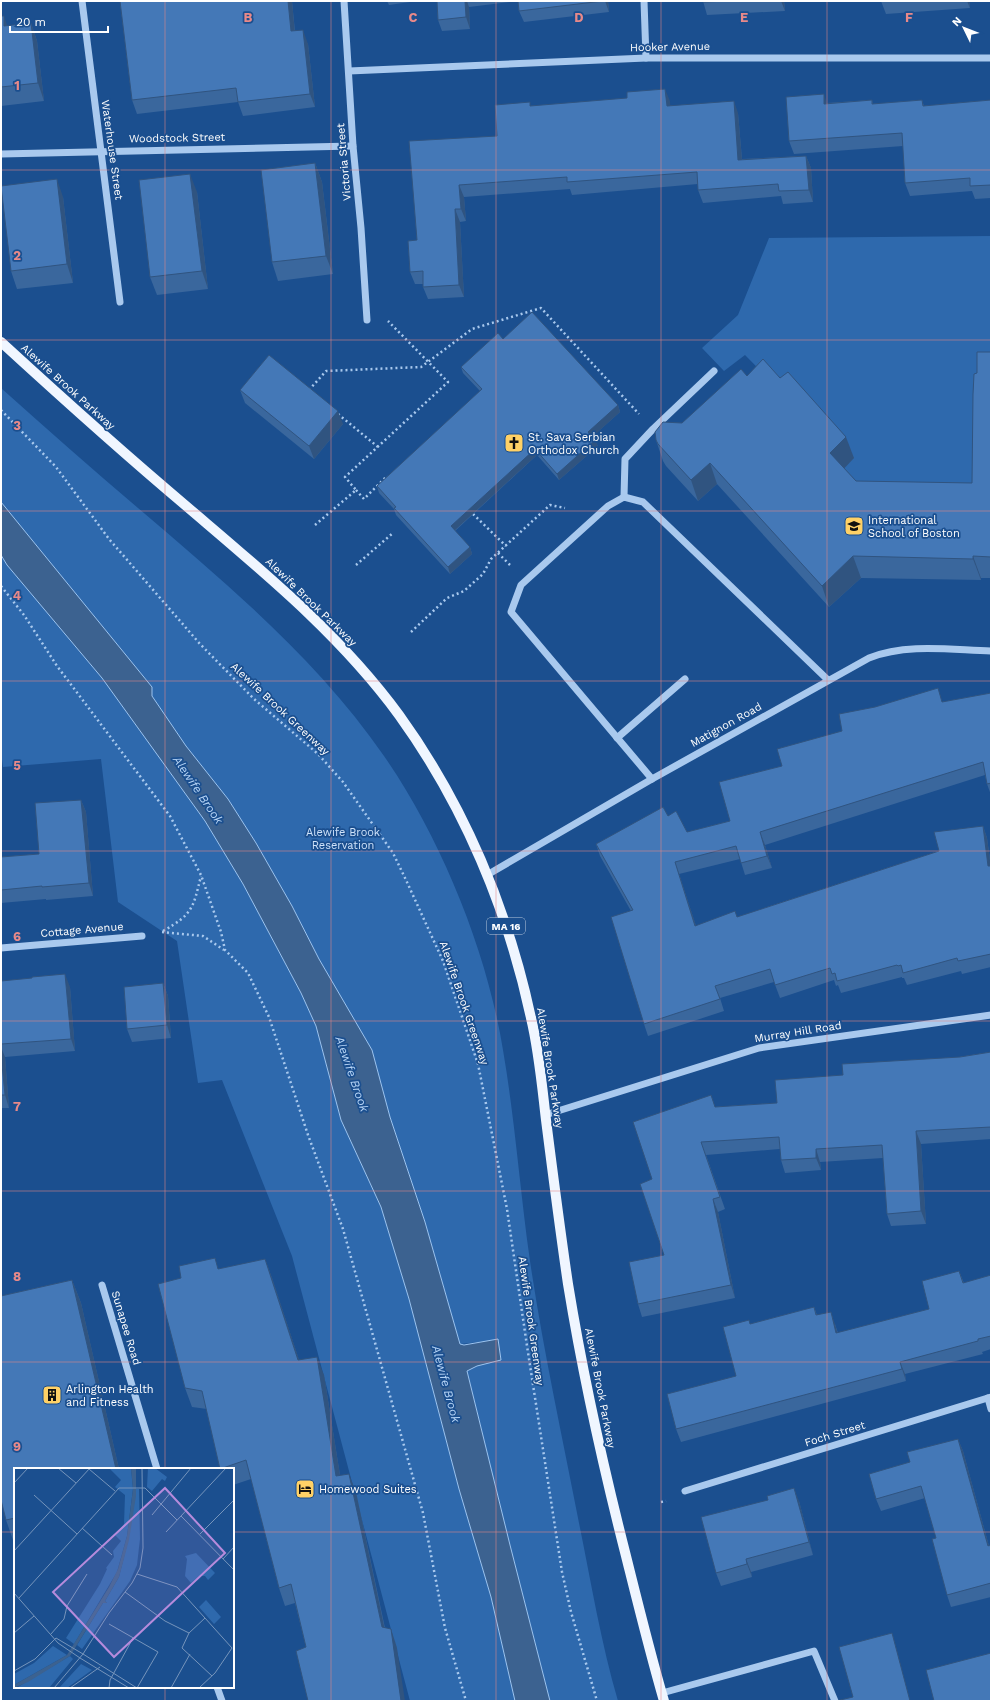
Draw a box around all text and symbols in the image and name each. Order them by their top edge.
scale bar [10,8,108,34]
north arrow [944,8,984,48]
text: B [244,10,253,25]
text: C [409,10,418,25]
text: D [574,10,584,25]
text: E [740,10,748,25]
text: F [905,10,913,25]
text: N [950,14,965,29]
text: 20 m [16,15,46,29]
street label: Hooker Avenue [630,40,710,54]
text: 1 [14,78,20,93]
street label: Waterhouse Street [99,99,126,201]
street label: Victoria Street [334,122,354,201]
street label: Woodstock Street [129,131,226,145]
text: 2 [13,248,21,263]
street label: Alewife Brook Parkway [18,341,118,433]
text: 3 [13,418,21,433]
place label: St. Sava Serbian Orthodox Church [528,431,619,457]
church icon: St. Sava Serbian Orthodox Church [503,432,525,454]
place label: International School of Boston [868,514,960,540]
school or university icon: International School of Boston [843,515,865,537]
street label: Alewife Brook Parkway [263,555,360,649]
text: 4 [13,588,22,603]
street label: Alewife Brook Greenway [228,660,332,758]
street label: Matignon Road [688,700,764,750]
water label: Alewife Brook [170,752,226,827]
text: 5 [13,758,21,773]
park label: Alewife Brook Reservation [306,826,380,852]
road number: MA 16 [487,918,525,934]
street label: Cottage Avenue [40,920,124,940]
text: 6 [13,929,21,944]
street label: Alewife Brook Greenway [437,939,491,1067]
street label: Alewife Brook Parkway [534,1007,566,1130]
street label: Murray Hill Road [754,1019,842,1045]
water label: Alewife Brook [332,1033,372,1114]
text: 7 [13,1099,21,1114]
street label: Alewife Brook Greenway [516,1256,547,1387]
text: 8 [13,1269,21,1284]
street label: Sunapee Road [109,1289,143,1367]
street label: Alewife Brook Parkway [582,1327,618,1449]
water label: Alewife Brook [429,1343,463,1424]
place label: Arlington Health and Fitness [66,1383,154,1409]
building icon: Arlington Health and Fitness [41,1384,63,1406]
street label: Foch Street [803,1419,867,1449]
text: 9 [13,1439,21,1454]
inset map [14,1468,234,1688]
hotel icon: Homewood Suites [294,1478,316,1500]
place label: Homewood Suites [319,1483,417,1496]

